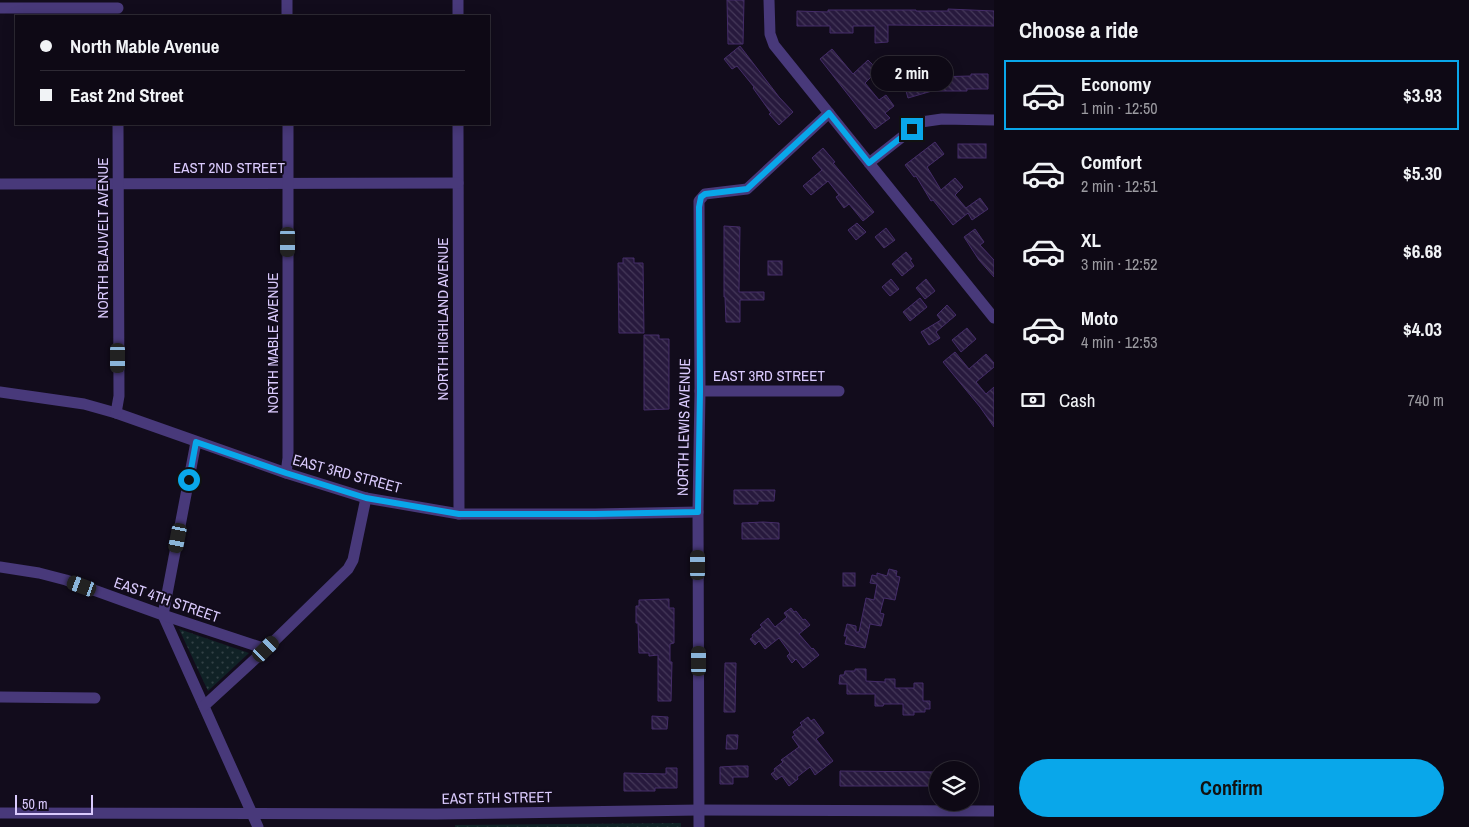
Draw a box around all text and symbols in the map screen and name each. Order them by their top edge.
text: Choose a ride [1019,15,1138,45]
text: North Mable Avenue [70,33,220,59]
callout: 2 min [871,56,953,92]
text: 2 min [895,62,929,84]
text: Economy [1081,71,1151,97]
icon: car [1021,73,1066,118]
text: East 2nd Street [70,82,183,108]
text: $3.93 [1403,82,1442,108]
text: 1 min · 12:50 [1081,97,1158,119]
route end [901,118,923,140]
text: Comfort [1081,149,1142,175]
icon: car [1021,151,1066,196]
street label: NORTH BLAUVELT AVENUE [92,157,113,319]
street label: EAST 2ND STREET [173,157,285,178]
text: $5.30 [1403,160,1442,186]
text: 2 min · 12:51 [1081,175,1158,197]
car [280,227,295,257]
text: XL [1081,227,1101,253]
icon: car [1021,229,1066,274]
street label: NORTH HIGHLAND AVENUE [432,238,453,400]
text: $6.68 [1403,238,1442,264]
text: 3 min · 12:52 [1081,253,1158,275]
street label: NORTH MABLE AVENUE [262,272,283,414]
text: Moto [1081,305,1118,331]
icon: car [1021,307,1066,352]
text: $4.03 [1403,316,1442,342]
text: 4 min · 12:53 [1081,331,1158,353]
car [110,343,125,373]
street label: NORTH LEWIS AVENUE [672,358,695,496]
street label: EAST 3RD STREET [713,365,825,386]
icon: cash [1019,386,1047,414]
text: Cash [1059,387,1095,413]
text: 740 m [1408,389,1444,411]
street label: EAST 3RD STREET [290,449,404,498]
route start [178,469,200,491]
car [167,522,188,554]
car [690,550,705,580]
street label: EAST 4TH STREET [111,572,223,628]
car [65,574,98,598]
car [249,633,282,665]
car [691,646,706,676]
button: Confirm [1019,759,1444,817]
map controls [929,761,979,811]
button: layers [929,761,979,811]
street label: EAST 5TH STREET [442,786,553,809]
scale bar [15,792,92,815]
text: 50 m [22,795,48,813]

